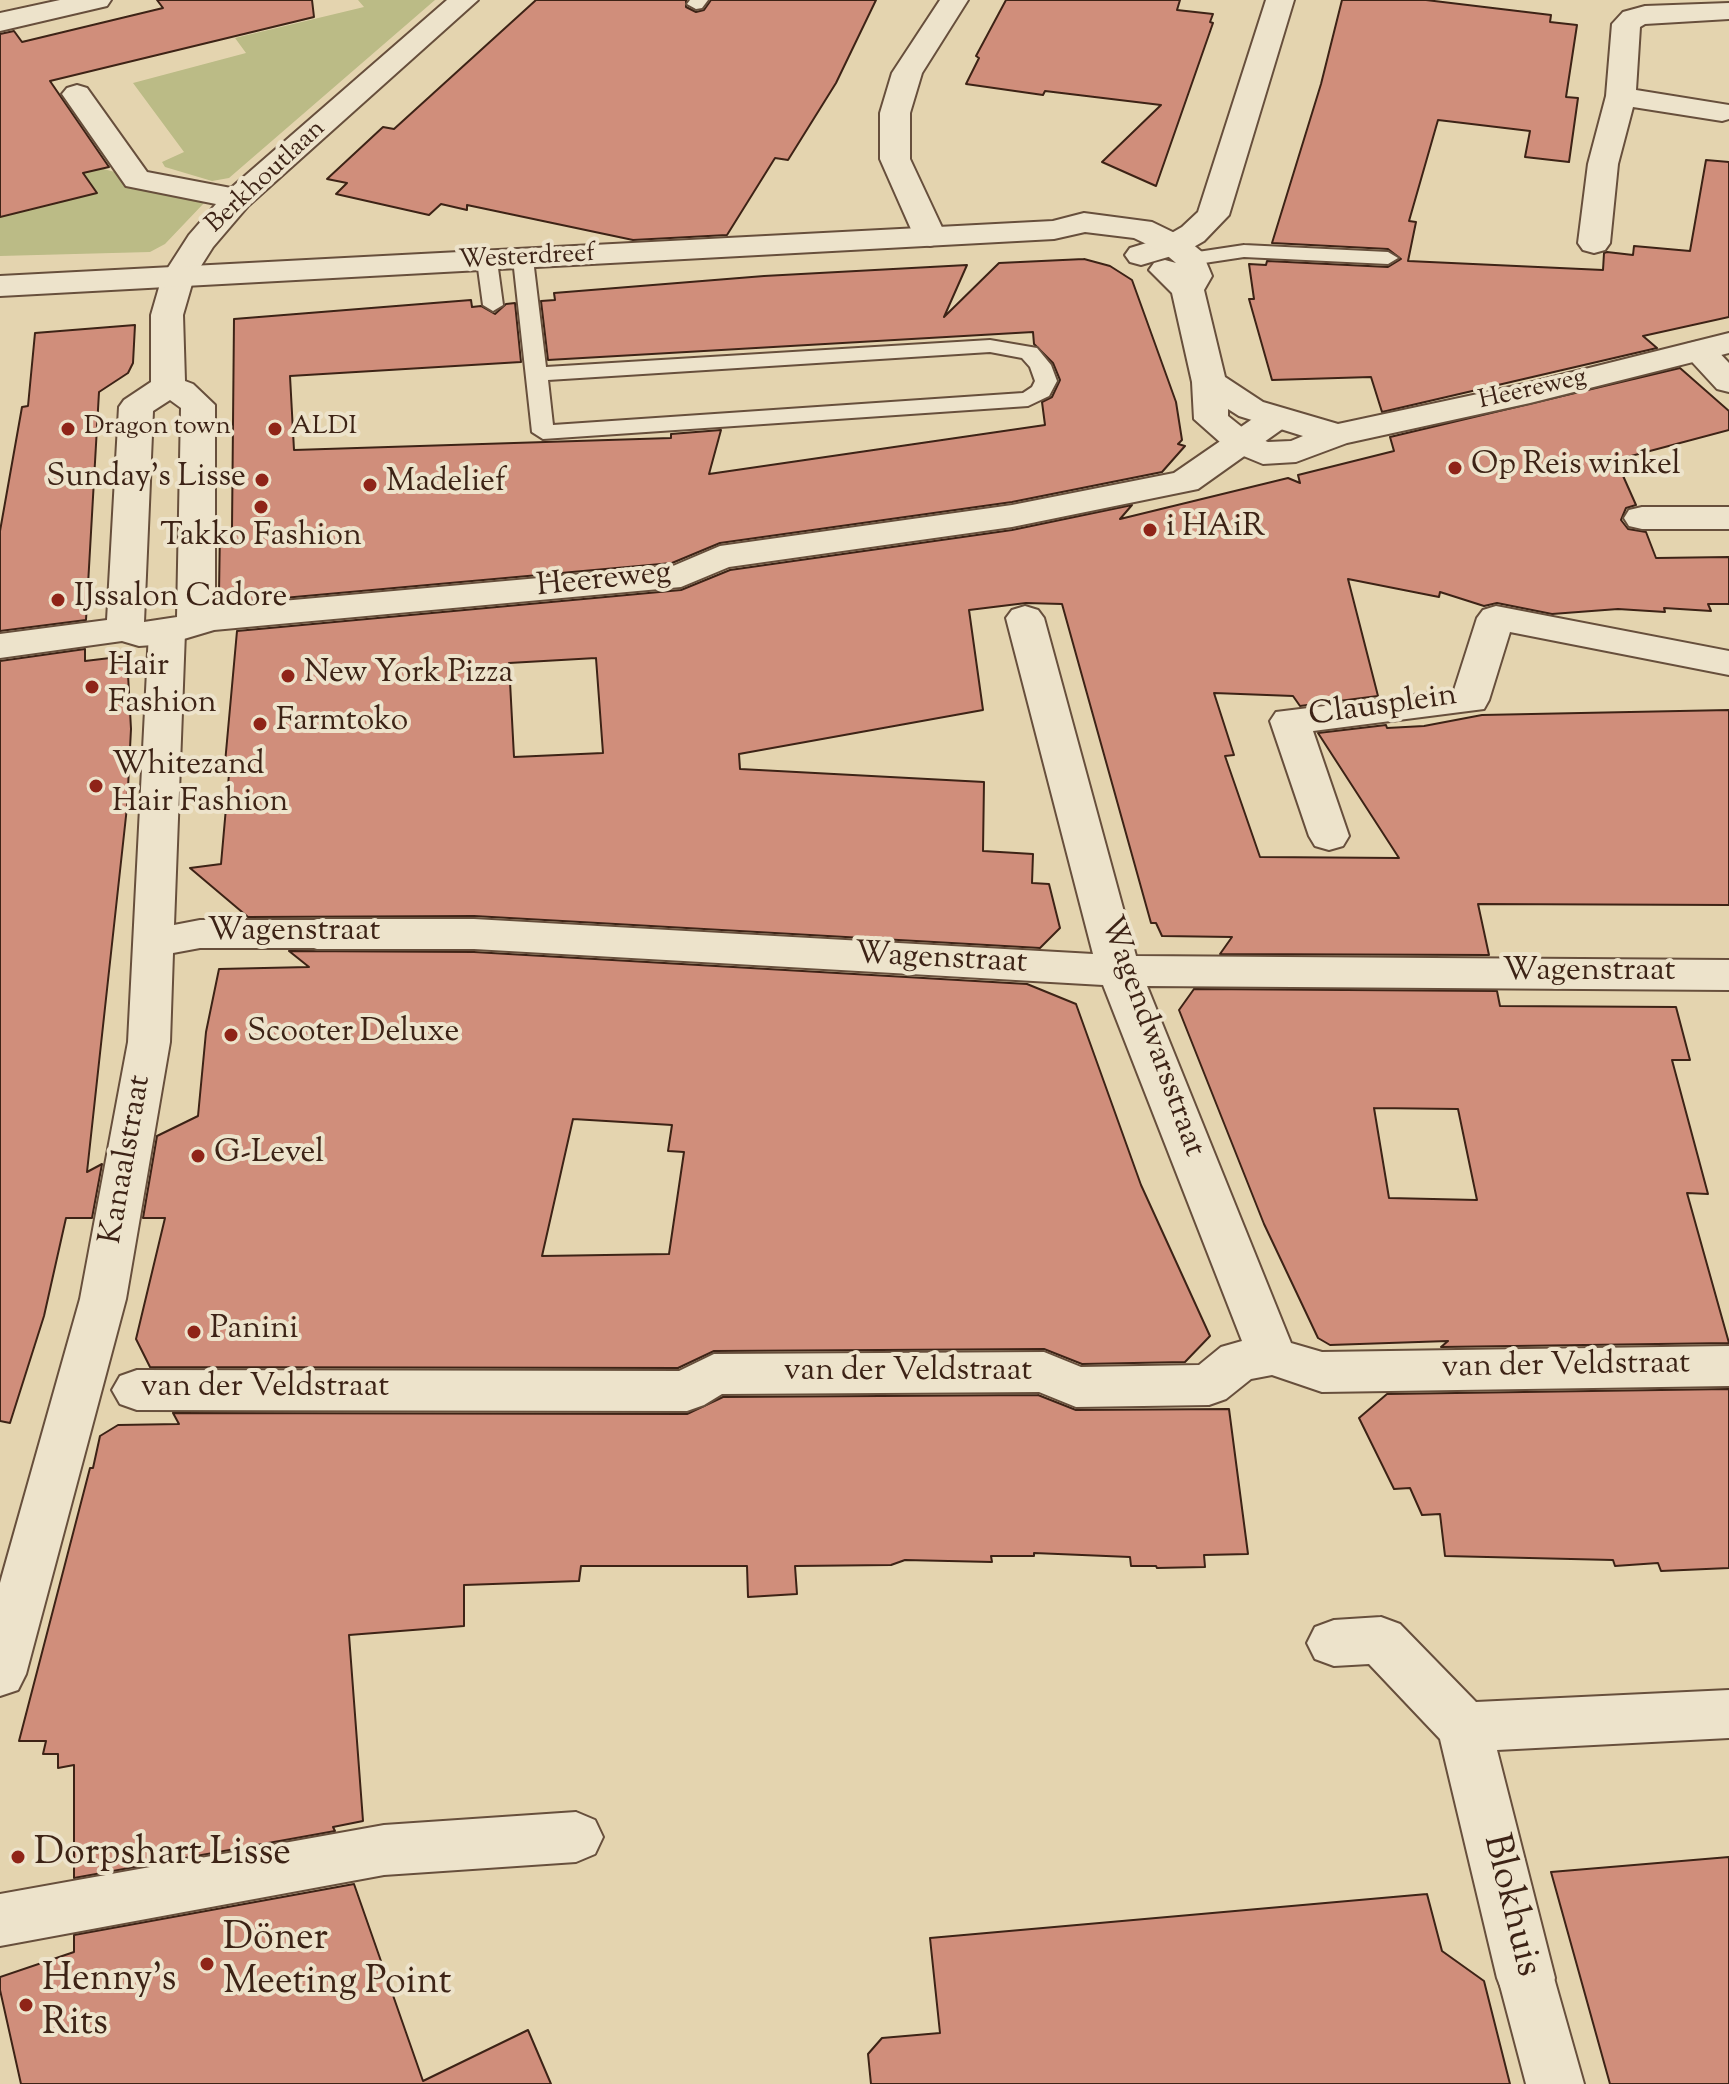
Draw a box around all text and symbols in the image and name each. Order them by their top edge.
street label: Berkhoutlaan [201,115,333,241]
street label: Westerdreef [458,240,596,278]
street label: Heereweg [1476,363,1590,419]
place label: Dragon town [84,413,231,445]
place label: ALDI [291,413,357,445]
marker: Dragon town [59,420,77,438]
marker: ALDI [266,420,284,438]
place label: Op Reis winkel [1471,449,1681,487]
marker: Op Reis winkel [1446,459,1464,477]
place label: Sunday's Lisse [46,461,246,499]
place label: Madelief [386,466,506,504]
marker: Sunday's Lisse [253,471,271,489]
marker: Madelief [361,476,379,494]
marker: Takko Fashion [252,498,270,516]
place label: i HAiR [1166,511,1265,549]
place label: Takko Fashion [160,520,362,558]
marker: i HAiR [1141,521,1159,539]
street label: Heereweg [535,556,673,608]
place label: IJssalon Cadore [74,581,287,619]
marker: IJssalon Cadore [49,591,67,609]
place label: Hair Fashion [108,650,217,725]
place label: New York Pizza [304,657,513,695]
marker: New York Pizza [279,667,297,685]
marker: Hair Fashion [83,678,101,696]
street label: Clausplein [1306,679,1460,737]
place label: Farmtoko [276,705,408,743]
marker: Farmtoko [251,715,269,733]
place label: Whitezand Hair Fashion [112,749,289,824]
marker: Whitezand Hair Fashion [87,777,105,795]
street label: Wagendwarsstraat [1089,911,1211,1163]
street label: Wagenstraat [208,915,380,953]
street label: Wagenstraat [854,937,1028,985]
street label: Wagenstraat [1503,955,1675,993]
place label: Scooter Deluxe [247,1016,459,1054]
marker: Scooter Deluxe [222,1026,240,1044]
street label: Kanaalstraat [94,1073,162,1247]
place label: G-Level [214,1137,324,1175]
marker: G-Level [189,1147,207,1165]
place label: Panini [210,1313,298,1351]
marker: Panini [185,1323,203,1341]
street label: van der Veldstraat [1441,1347,1691,1389]
street label: van der Veldstraat [784,1355,1032,1393]
street label: van der Veldstraat [141,1371,389,1409]
street label: Blokhuis [1469,1830,1549,1982]
place label: Dorpshart Lisse [34,1834,291,1880]
marker: Dorpshart Lisse [9,1848,27,1866]
place label: Döner Meeting Point [223,1919,452,2008]
marker: Döner Meeting Point [198,1955,216,1973]
place label: Henny's Rits [42,1960,176,2050]
marker: Henny's Rits [17,1996,35,2014]

